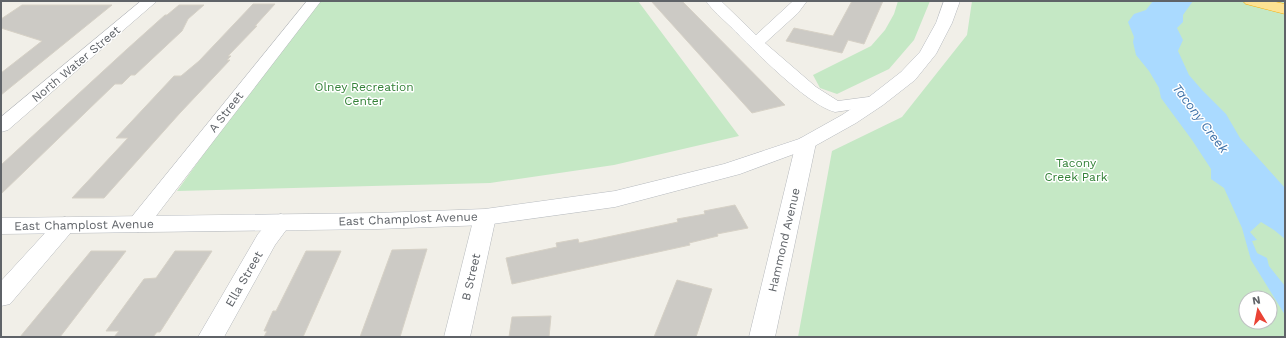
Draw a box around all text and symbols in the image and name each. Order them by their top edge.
street label: North Water Street [29,23,123,105]
park label: Olney Recreation Center [314,80,414,108]
water label: Tacony Creek [1170,81,1232,157]
street label: A Street [206,89,246,135]
park label: Tacony Creek Park [1044,156,1108,184]
street label: Hammond Avenue [765,186,803,294]
street label: East Champlost Avenue [338,210,478,228]
street label: East Champlost Avenue [14,217,154,233]
street label: Ella Street [223,249,265,309]
street label: B Street [459,252,483,302]
north arrow [1238,290,1278,330]
text: N [1251,294,1261,308]

